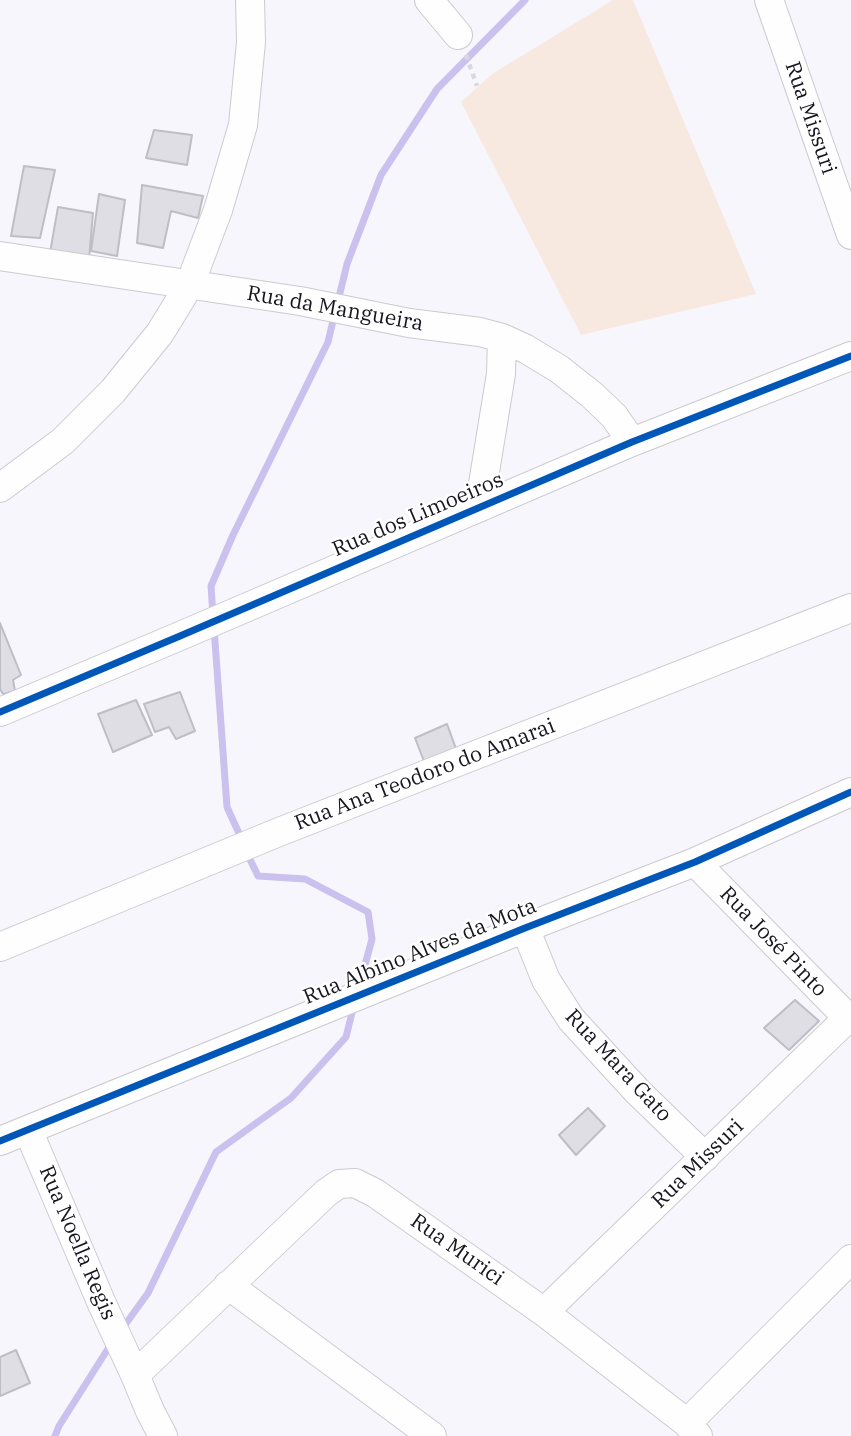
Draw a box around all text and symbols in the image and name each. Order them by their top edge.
street label: Rua Missuri [779,58,841,178]
street label: Rua da Mangueira [245,281,425,337]
street label: Rua dos Limoeiros [329,468,507,562]
street label: Rua Ana Teodoro do Amarai [291,714,559,836]
street label: Rua José Pinto [714,882,832,1002]
street label: Rua Albino Alves da Mota [300,894,540,1010]
street label: Rua Mara Gato [559,1005,677,1127]
street label: Rua Missuri [647,1114,749,1214]
street label: Rua Noella Regis [33,1162,121,1324]
street label: Rua Murici [406,1209,508,1291]

